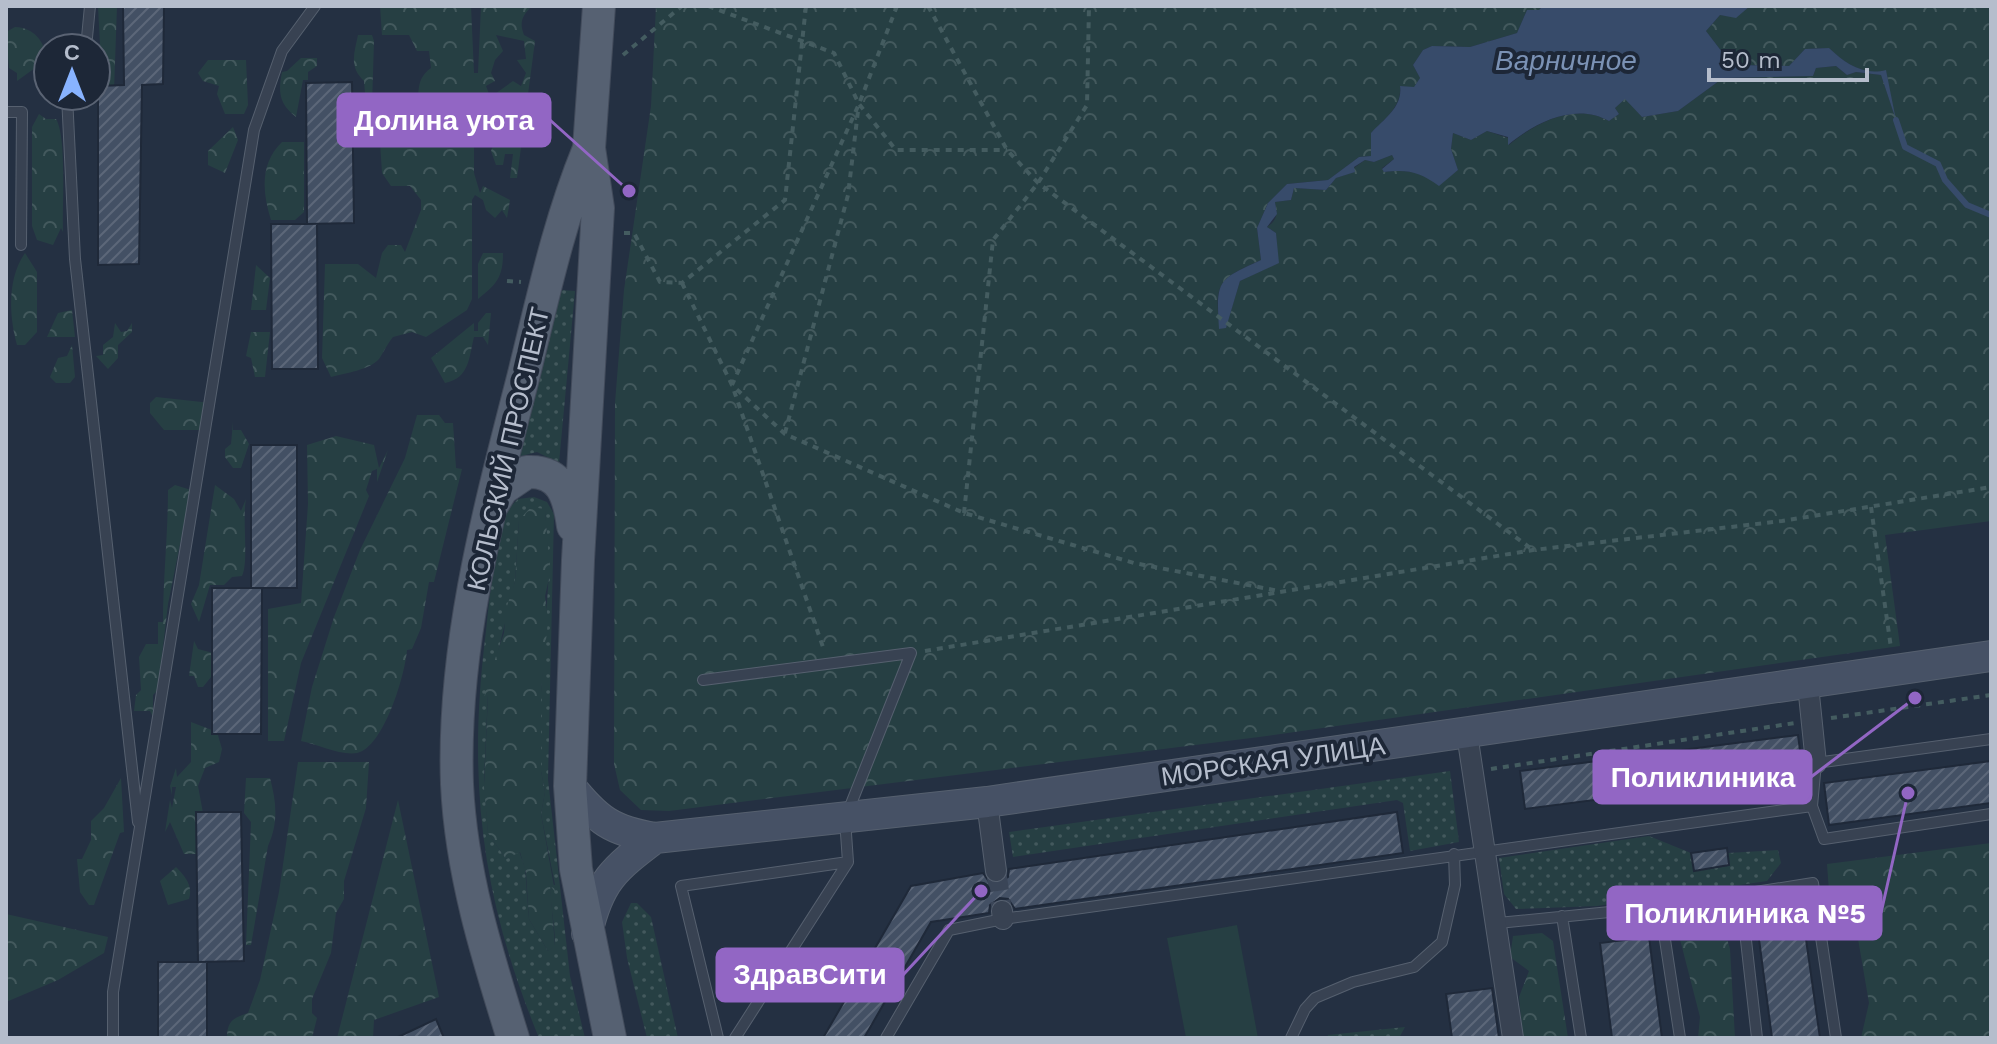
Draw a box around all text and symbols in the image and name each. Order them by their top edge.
north arrow [32,32,112,112]
scale bar [1709,32,1867,82]
text: С [64,40,80,65]
water label: Варничное [1495,44,1637,77]
text: 50 m [1721,46,1781,74]
callout: Долина уюта [338,94,550,146]
text: Долина уюта [354,104,535,137]
street label: КОЛЬСКИЙ ПРОСПЕКТ [461,304,555,594]
street label: МОРСКАЯ УЛИЦА [1159,730,1388,792]
callout: Поликлиника [1594,751,1811,803]
text: Поликлиника [1611,761,1796,794]
callout: Поликлиника №5 [1608,887,1881,939]
text: Поликлиника №5 [1624,897,1866,930]
callout: ЗдравСити [717,949,903,1001]
text: ЗдравСити [733,958,887,991]

